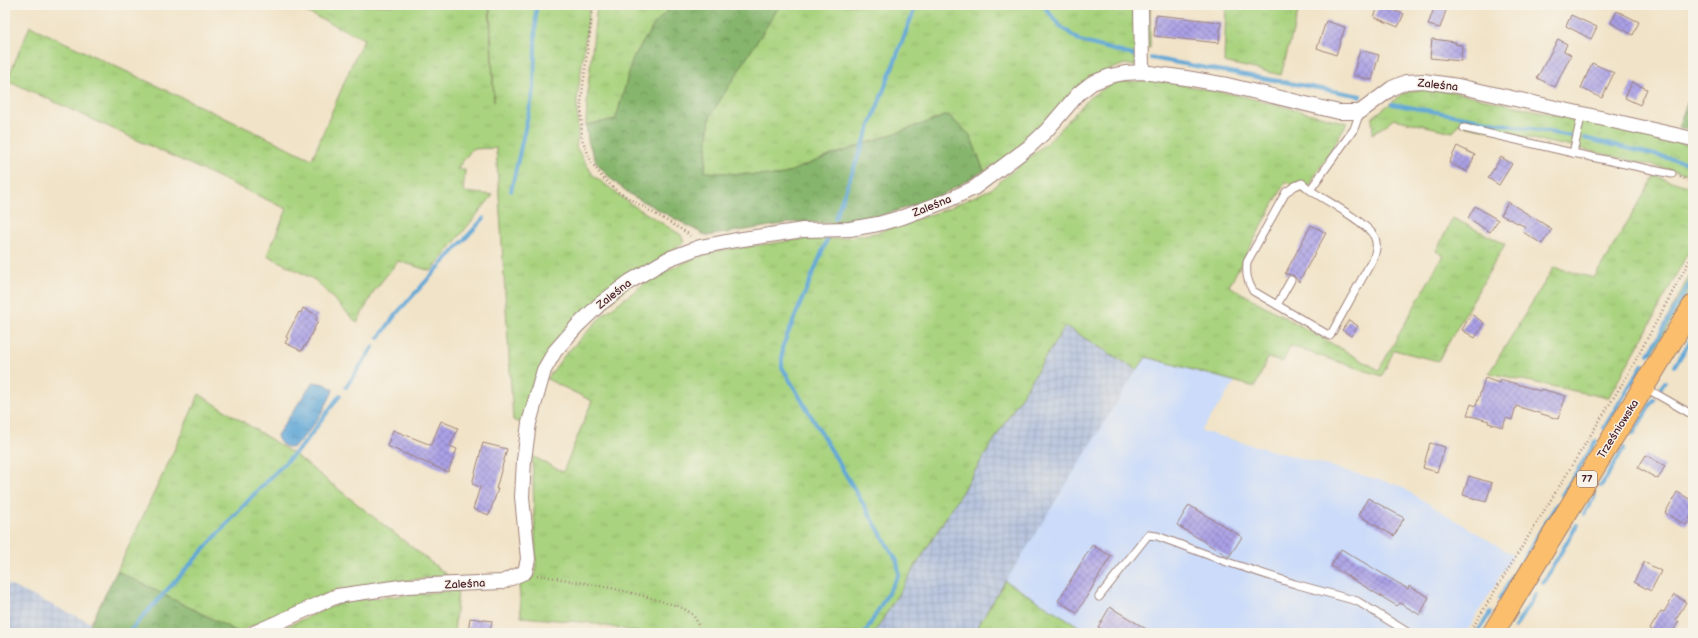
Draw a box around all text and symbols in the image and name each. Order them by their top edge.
street label: Zaleśna [1416,76,1459,94]
street label: Zaleśna [910,192,953,220]
street label: Zaleśna [593,276,634,312]
street label: Trześniowska [1595,397,1641,461]
road number: 77 [1577,471,1597,487]
street label: Zaleśna [443,576,486,592]

